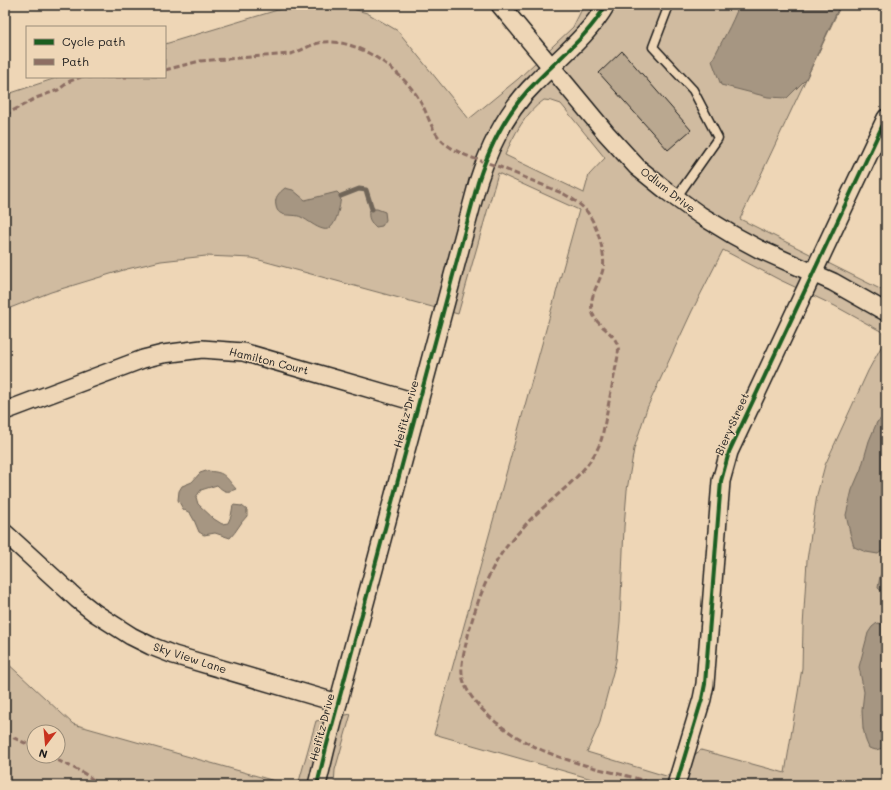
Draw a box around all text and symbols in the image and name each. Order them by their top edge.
legend [26,26,166,78]
text: Cycle path [62,33,125,49]
text: Path [62,53,89,69]
street label: Odlum Drive [638,163,699,216]
street label: Hamilton Court [228,343,311,378]
street label: Heifitz Drive [389,378,422,449]
street label: Biery Street [711,390,752,457]
street label: Sky View Lane [152,639,229,676]
street label: Heifitz Drive [305,691,338,762]
north arrow [26,724,66,764]
text: N [37,746,49,762]

